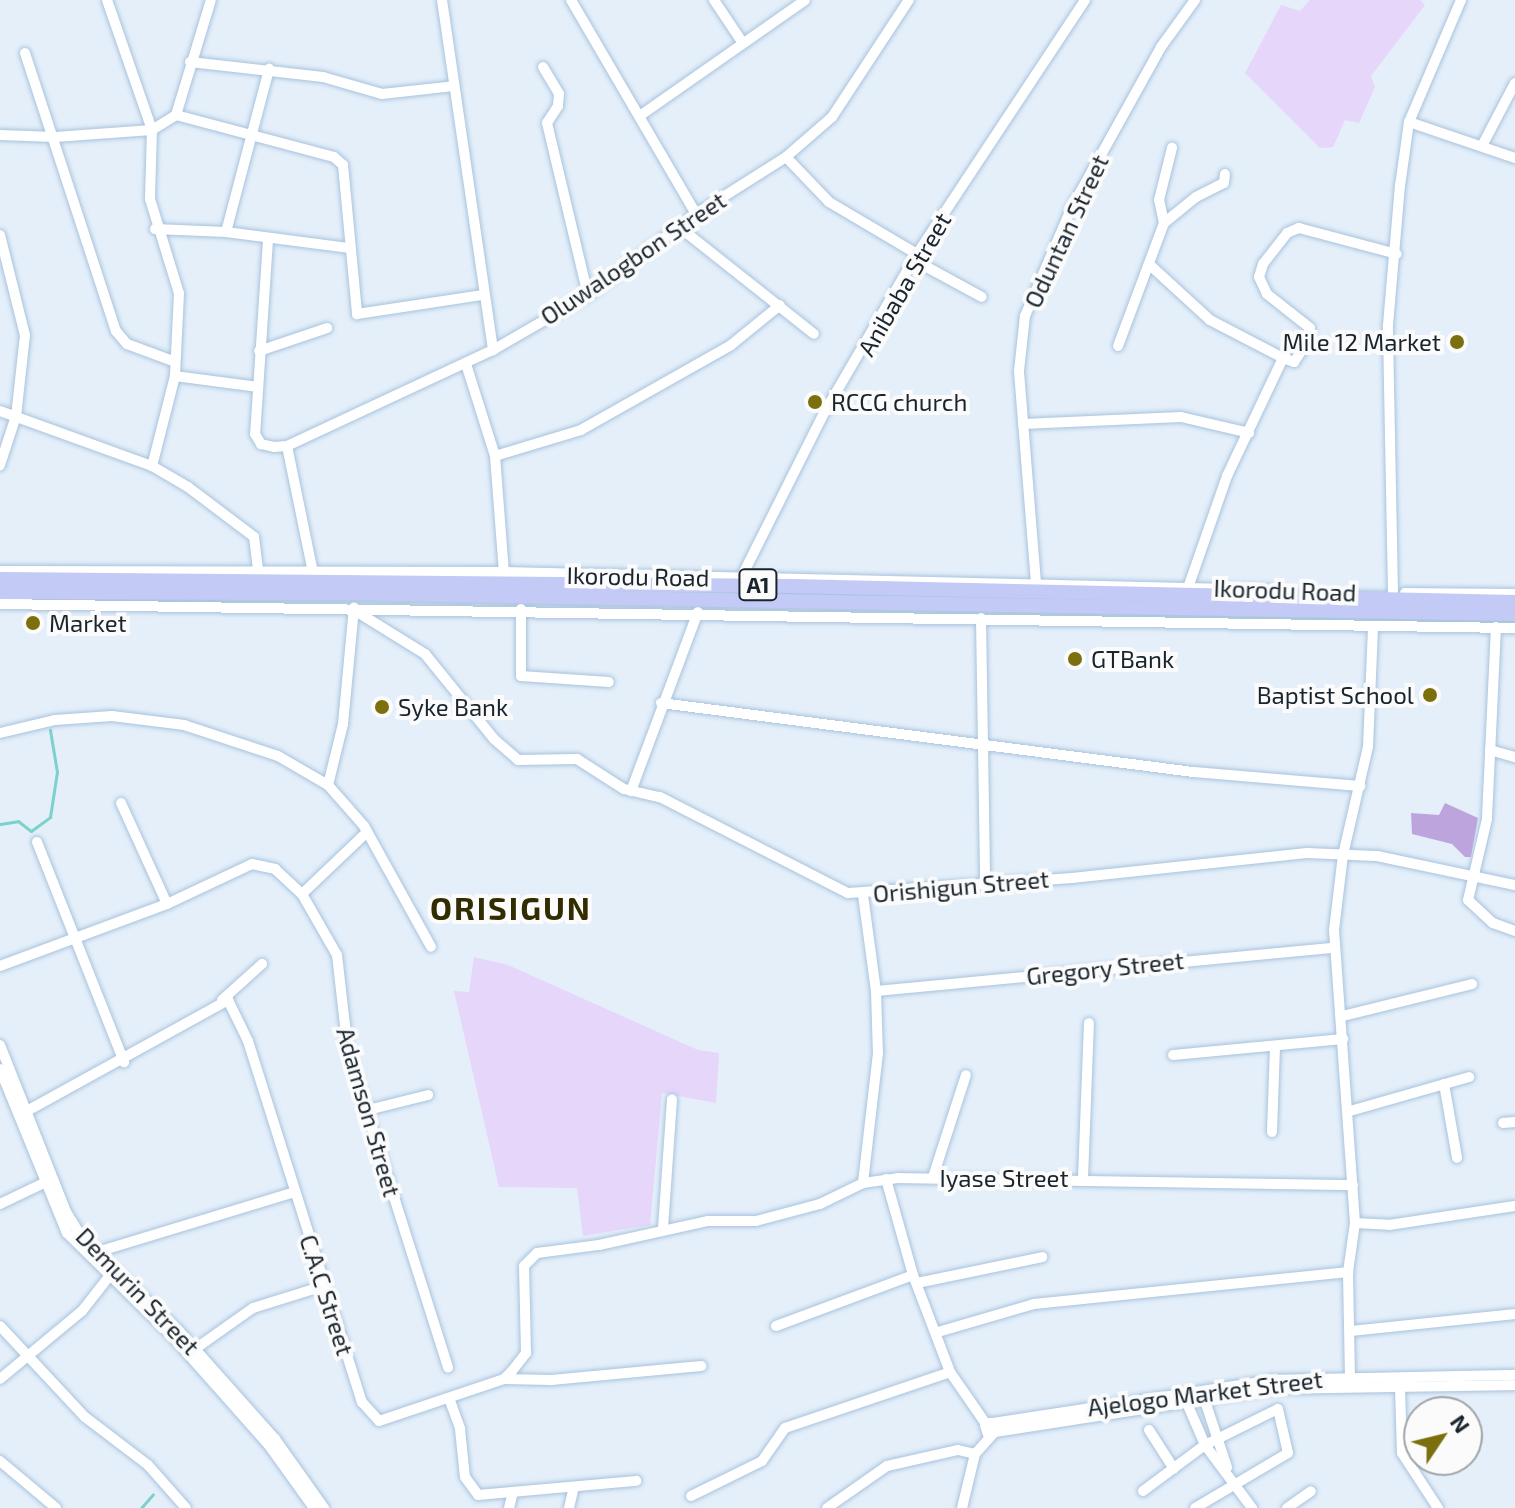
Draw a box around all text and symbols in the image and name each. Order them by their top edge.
street label: Oduntan Street [1018,150,1114,312]
street label: Oluwalogbon Street [535,185,731,331]
street label: Anibaba Street [851,207,957,361]
place label: Mile 12 Market [1283,328,1441,356]
marker: Mile 12 Market [1448,333,1466,351]
place label: RCCG church [831,388,967,416]
marker: RCCG church [806,393,824,411]
street label: Ikorodu Road [566,560,710,592]
road number: A1 [738,567,778,603]
street label: Ikorodu Road [1213,573,1357,607]
place label: Market [49,609,127,637]
marker: Market [24,614,42,632]
place label: GTBank [1091,645,1174,673]
marker: GTBank [1066,650,1084,668]
place label: Baptist School [1257,681,1414,709]
marker: Baptist School [1421,686,1439,704]
place label: Syke Bank [398,693,508,721]
marker: Syke Bank [373,698,391,716]
street label: Orishigun Street [872,864,1050,908]
district label: ORISIGUN [430,888,592,926]
street label: Gregory Street [1025,945,1185,991]
street label: Adamson Street [331,1024,407,1200]
street label: Iyase Street [939,1164,1069,1192]
street label: Demurin Street [70,1222,206,1360]
street label: C.A.C Street [294,1231,360,1359]
street label: Ajelogo Market Street [1086,1364,1324,1422]
north arrow [1403,1396,1483,1476]
text: N [1446,1409,1476,1437]

